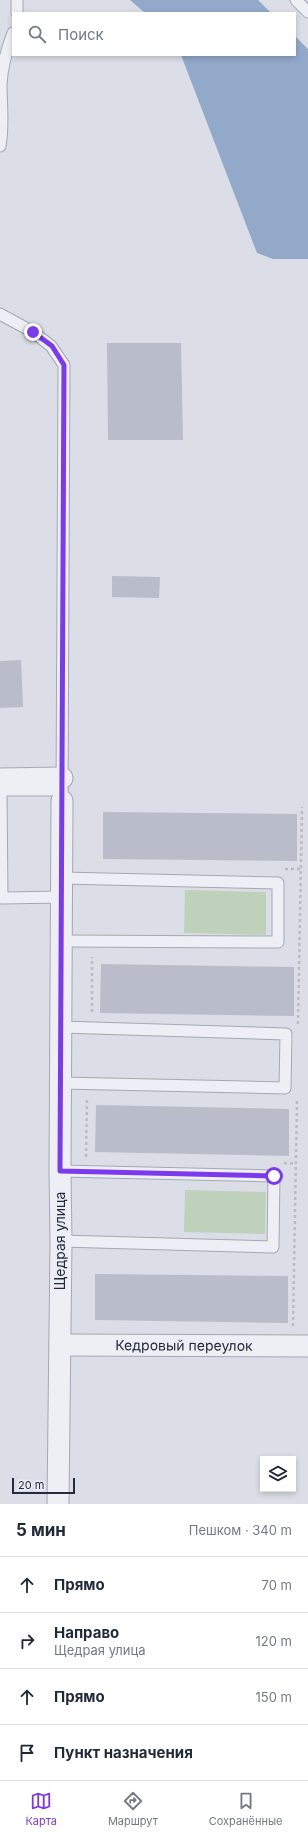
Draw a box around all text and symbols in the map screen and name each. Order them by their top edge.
search box [12,12,296,56]
icon: search [26,23,48,45]
text: Поиск [58,25,104,44]
route end [24,323,42,341]
route start [265,1167,283,1185]
street label: Щедрая улица [51,1192,68,1290]
street label: Кедровый переулок [115,1336,253,1354]
map controls [260,1456,296,1492]
button: layers [260,1456,296,1492]
scale bar [12,1476,75,1495]
text: 20 m [18,1478,44,1492]
text: 5 мин [16,1520,66,1540]
text: Пешком · 340 m [189,1522,292,1538]
icon: ahead [16,1574,38,1596]
text: Прямо [54,1575,105,1594]
text: 70 m [262,1577,292,1593]
text: Направо [54,1623,119,1642]
icon: right [16,1630,38,1652]
text: 120 m [256,1633,292,1649]
text: Щедрая улица [54,1642,146,1658]
icon: ahead [16,1686,38,1708]
text: Прямо [54,1687,105,1706]
text: 150 m [256,1689,292,1705]
icon: arrive [16,1742,38,1764]
text: Пункт назначения [54,1743,193,1762]
tab: Карта [25,1790,57,1828]
tab: Маршрут [108,1790,158,1828]
tab: Сохранённые [209,1790,283,1828]

